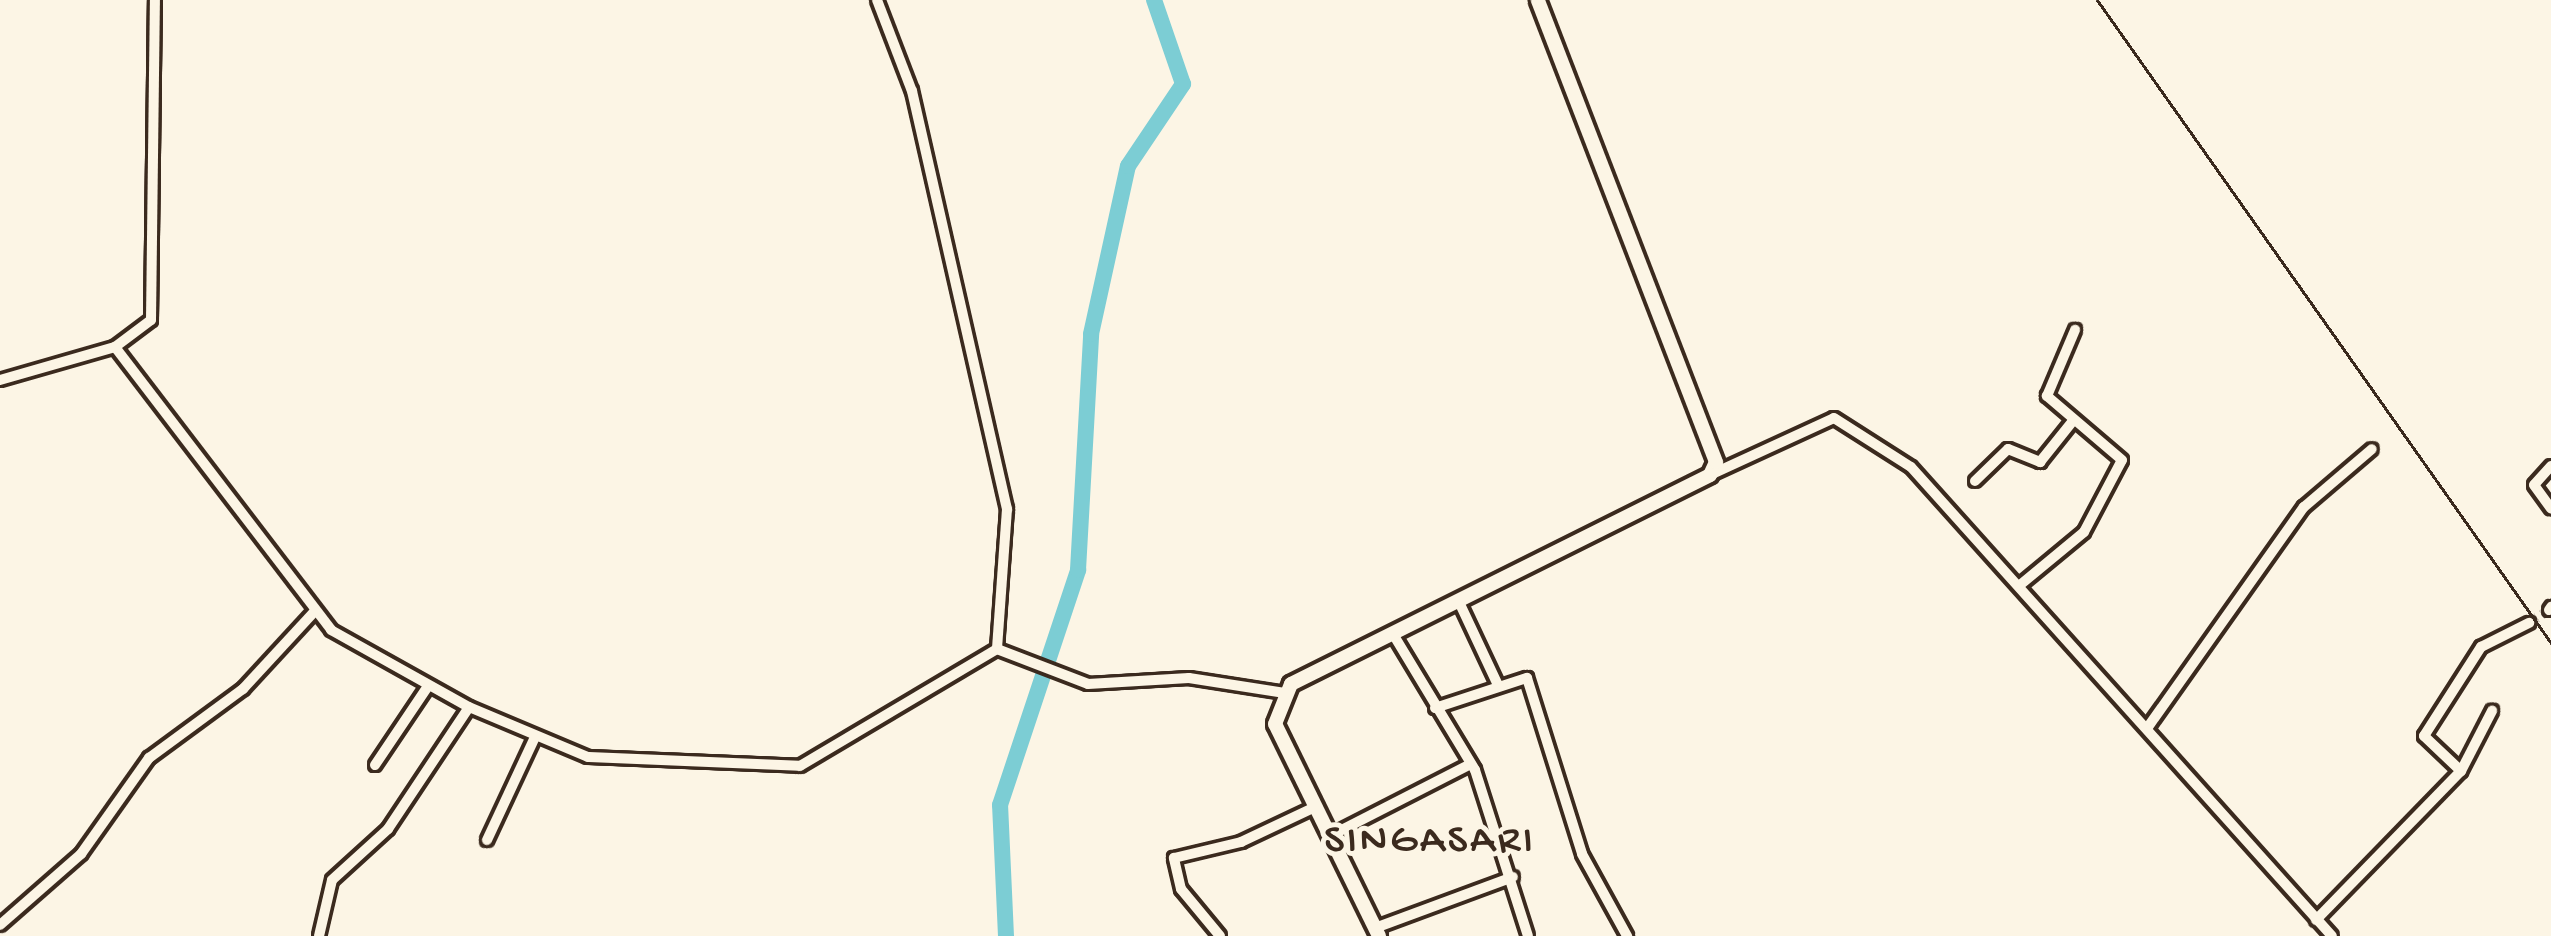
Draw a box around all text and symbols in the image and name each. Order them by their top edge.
district label: SINGASARI [1324,818,1536,868]

